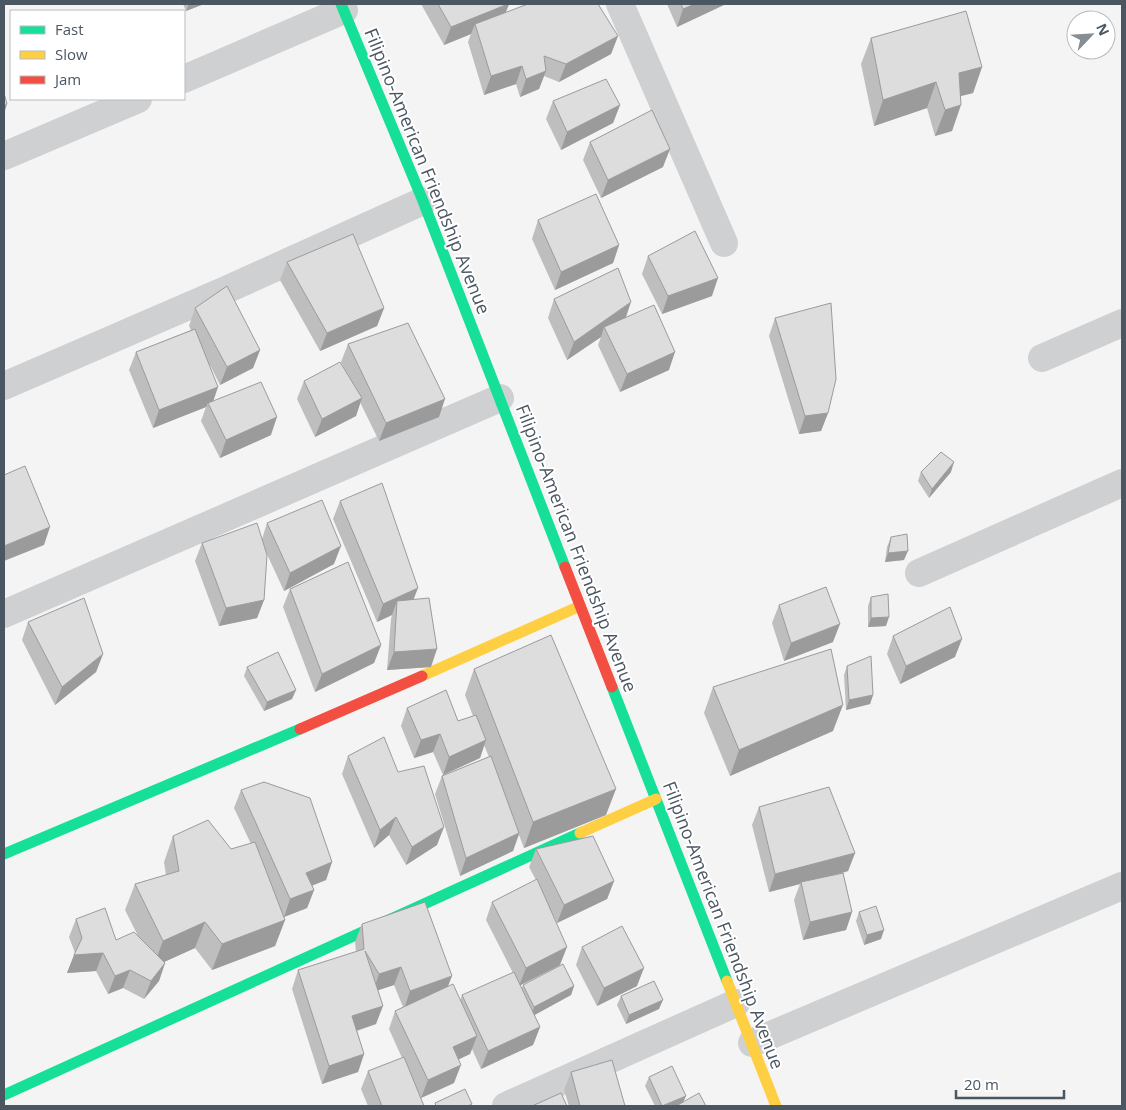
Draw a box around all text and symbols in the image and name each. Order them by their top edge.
legend [10,10,185,100]
north arrow [1066,10,1116,60]
text: Fast [55,19,84,39]
text: N [1092,20,1114,38]
street label: Filipino-American Friendship Avenue [359,24,497,318]
text: Slow [55,44,88,64]
text: Jam [53,69,81,89]
street label: Filipino-American Friendship Avenue [511,401,643,695]
street label: Filipino-American Friendship Avenue [658,778,790,1072]
scale bar [956,1068,1064,1100]
text: 20 m [964,1074,999,1094]

